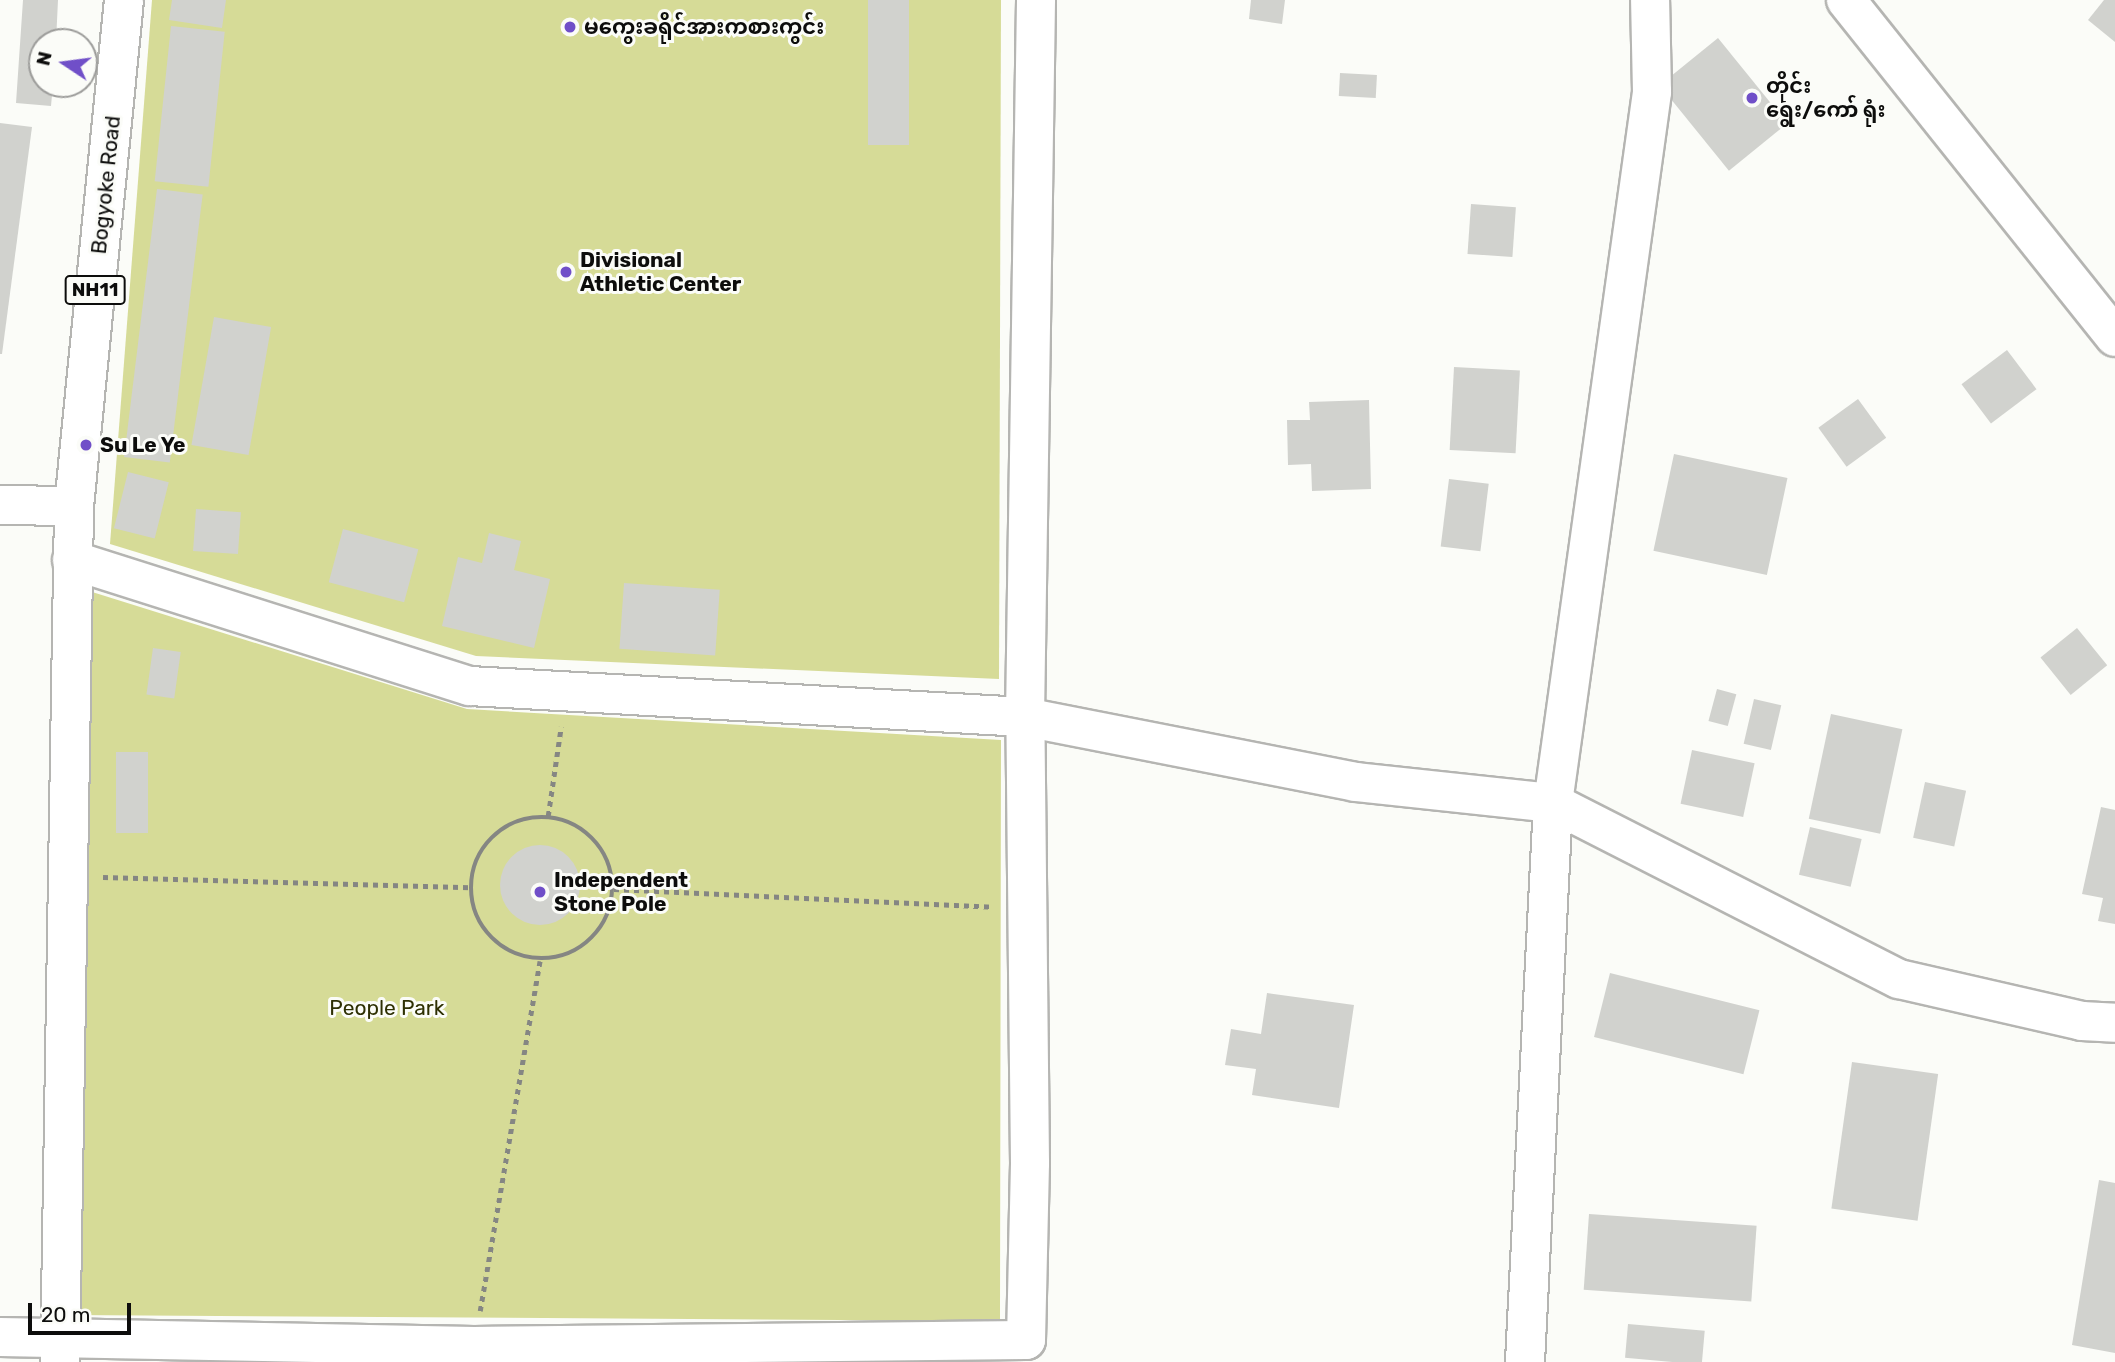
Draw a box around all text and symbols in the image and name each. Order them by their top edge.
place label: မကွေးခရိုင်အားကစားကွင်း [584,14,824,40]
marker: မကွေးခရိုင်အားကစားကွင်း [562,19,578,35]
north arrow [28,28,98,98]
text: N [31,49,57,68]
place label: တိုင်း ရွေး/ကော် ရုံး [1766,73,1886,123]
marker: တိုင်း ရွေး/ကော် ရုံး [1744,90,1760,106]
street label: Bogyoke Road [86,115,126,255]
place label: Divisional Athletic Center [580,247,741,297]
marker: Divisional Athletic Center [558,264,574,280]
road number: NH11 [64,274,126,306]
place label: Su Le Ye [100,432,186,458]
marker: Su Le Ye [78,437,94,453]
place label: Independent Stone Pole [554,867,688,917]
marker: Independent Stone Pole [532,884,548,900]
park label: People Park [329,995,445,1021]
scale bar [32,1288,135,1332]
text: 20 m [41,1302,90,1327]

